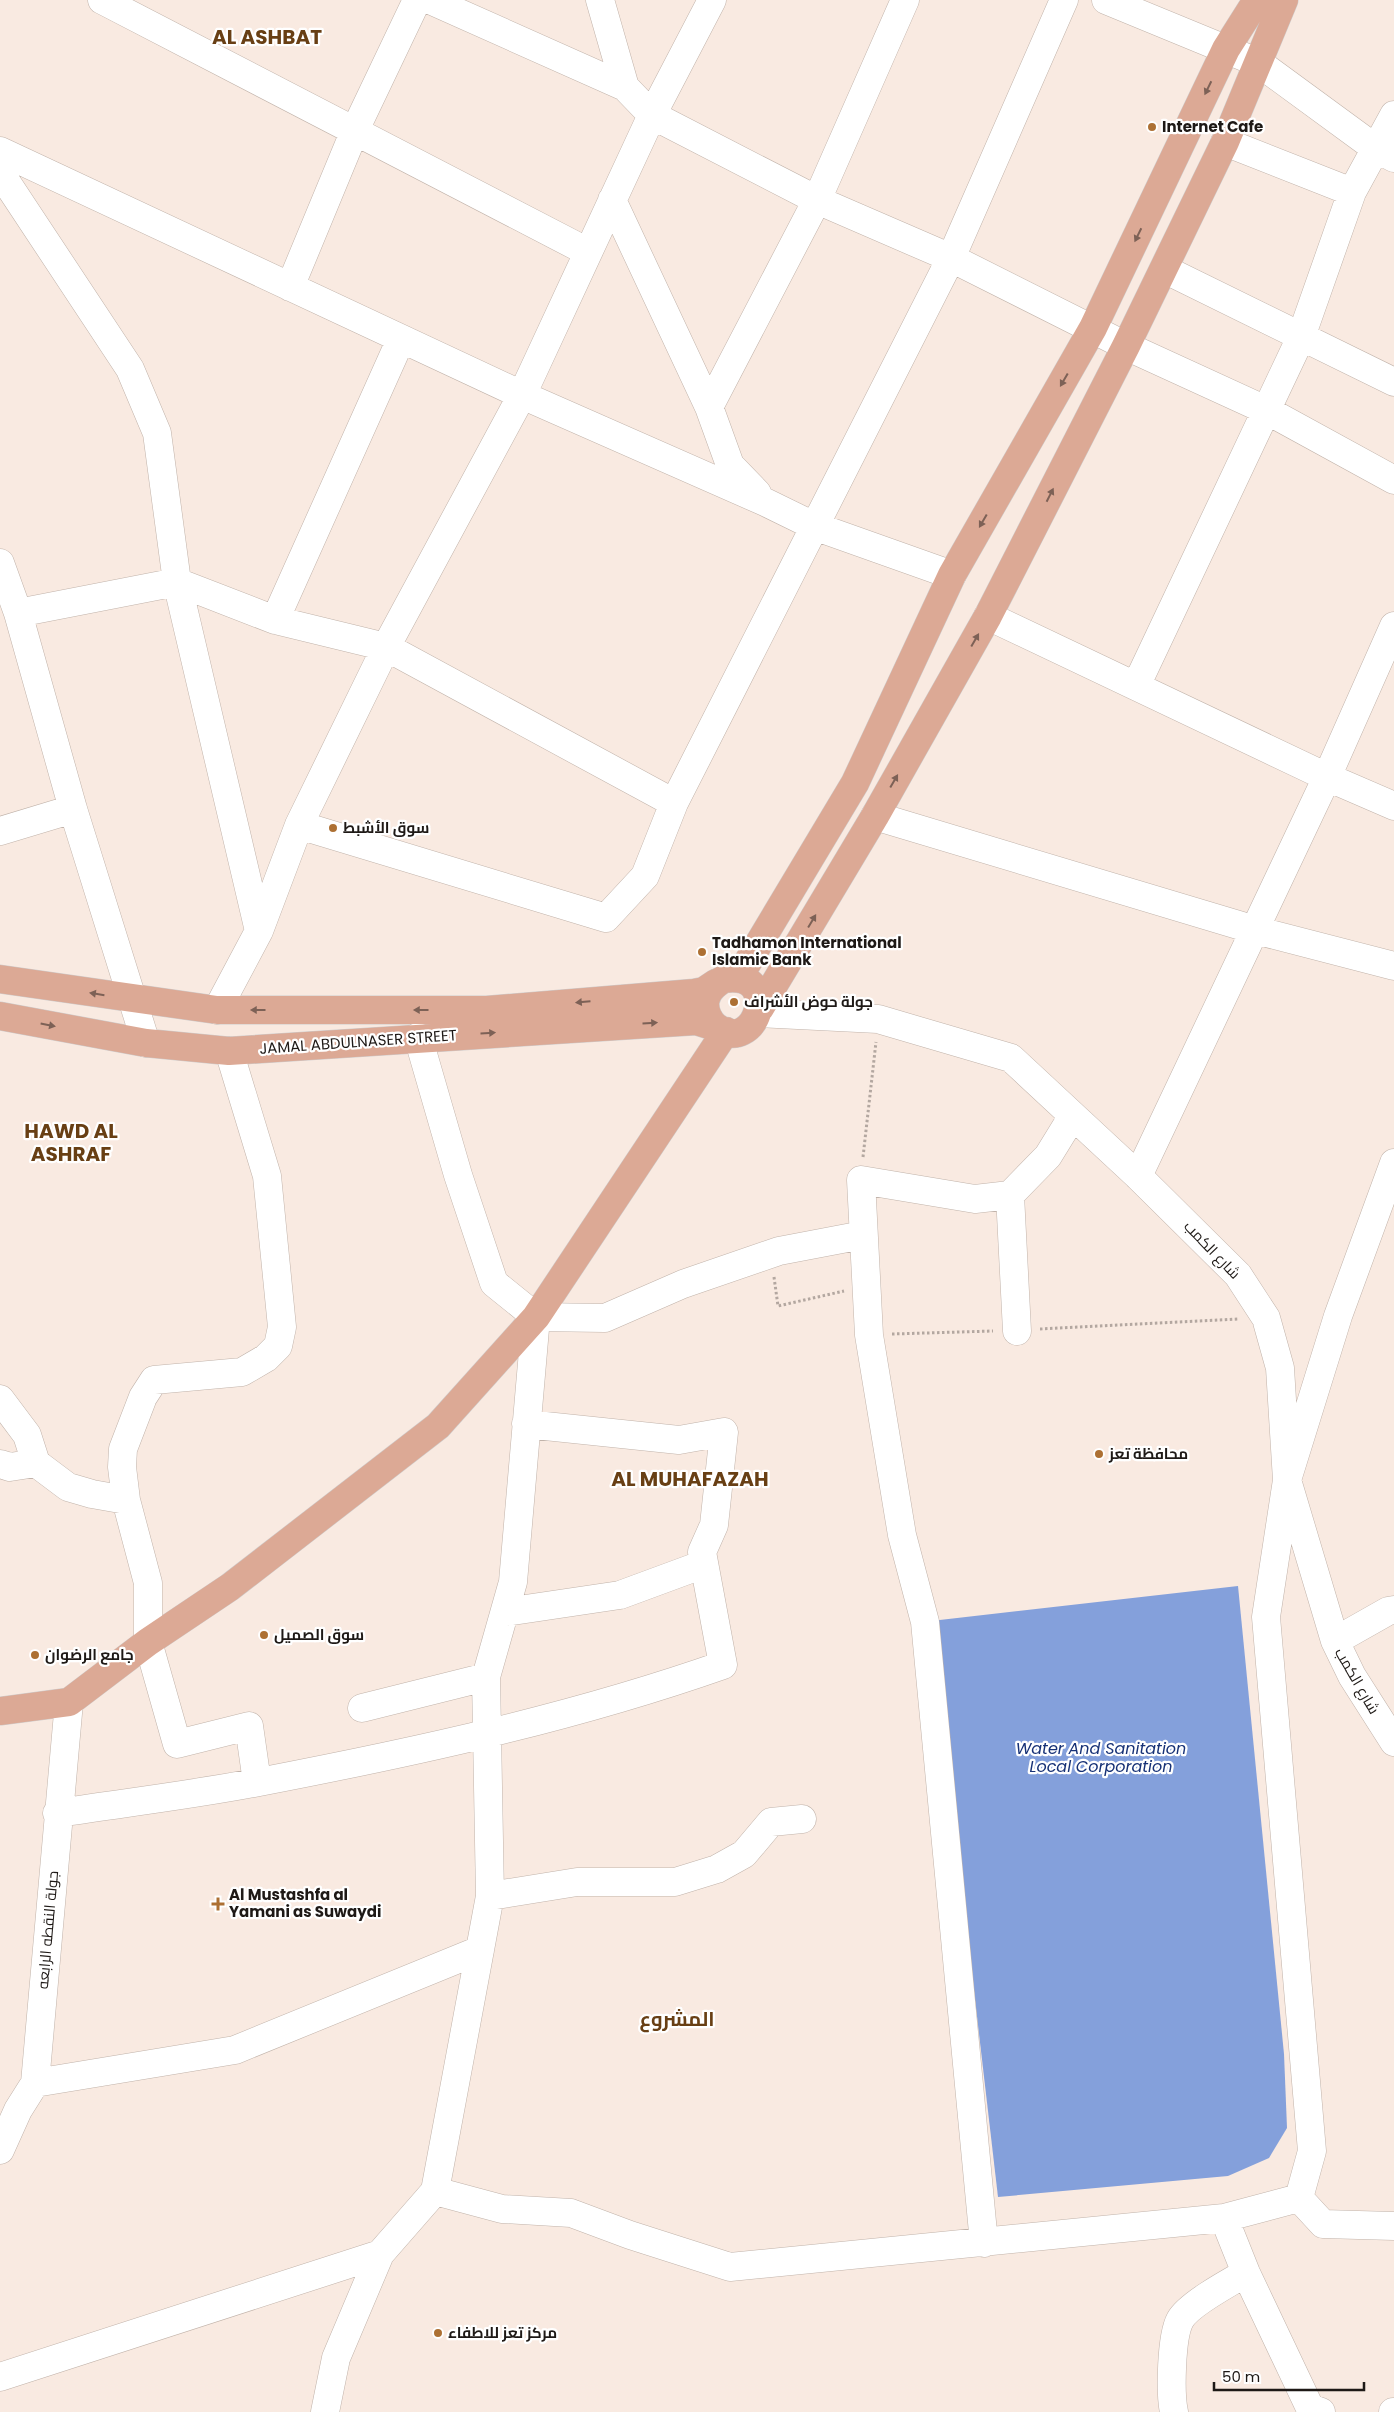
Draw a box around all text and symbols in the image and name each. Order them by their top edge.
district label: AL ASHBAT [212,23,322,51]
one-way arrow [1203,81,1211,95]
place label: Internet Cafe [1162,116,1263,137]
marker: Internet Cafe [1146,121,1158,133]
one-way arrow [1133,228,1141,242]
one-way arrow [1059,373,1068,386]
one-way arrow [1046,488,1054,503]
one-way arrow [979,514,988,527]
one-way arrow [971,632,979,647]
one-way arrow [890,774,899,787]
place label: سوق الأشبط [343,817,429,838]
marker: سوق الأشبط [327,822,339,834]
one-way arrow [807,914,816,927]
place label: Tadhamon International Islamic Bank [712,932,902,970]
marker: Tadhamon International Islamic Bank [696,946,708,958]
one-way arrow [88,990,104,998]
place label: جولة حوض الأشراف [744,991,873,1012]
marker: جولة حوض الأشراف [728,996,740,1008]
one-way arrow [574,998,590,1006]
one-way arrow [250,1006,266,1014]
one-way arrow [412,1006,428,1014]
one-way arrow [642,1019,658,1027]
one-way arrow [40,1021,56,1029]
street label: JAMAL ABDULNASER STREET [259,1024,457,1059]
one-way arrow [480,1029,496,1037]
district label: HAWD AL ASHRAF [24,1117,118,1168]
street label: شارع الكمب [1179,1216,1245,1284]
place label: محافظة تعز [1108,1443,1188,1464]
marker: محافظة تعز [1093,1448,1105,1460]
district label: AL MUHAFAZAH [611,1465,769,1493]
place label: سوق الصميل [274,1624,364,1645]
marker: سوق الصميل [258,1629,270,1641]
place label: جامع الرضوان [45,1644,134,1665]
street label: شارع الكمب [1329,1644,1385,1718]
marker: جامع الرضوان [29,1649,41,1661]
water label: Water And Sanitation Local Corporation [1016,1737,1186,1778]
street label: جولة النقطه الرابعه [32,1870,63,1990]
place label: Al Mustashfa al Yamani as Suwaydi [229,1884,381,1922]
marker: Al Mustashfa al Yamani as Suwaydi [211,1897,225,1911]
district label: المشروع [640,2005,715,2033]
place label: مركز تعز للاطفاء [448,2322,557,2343]
marker: مركز تعز للاطفاء [432,2327,444,2339]
scale bar [1214,2360,1364,2392]
text: 50 m [1222,2366,1260,2387]

